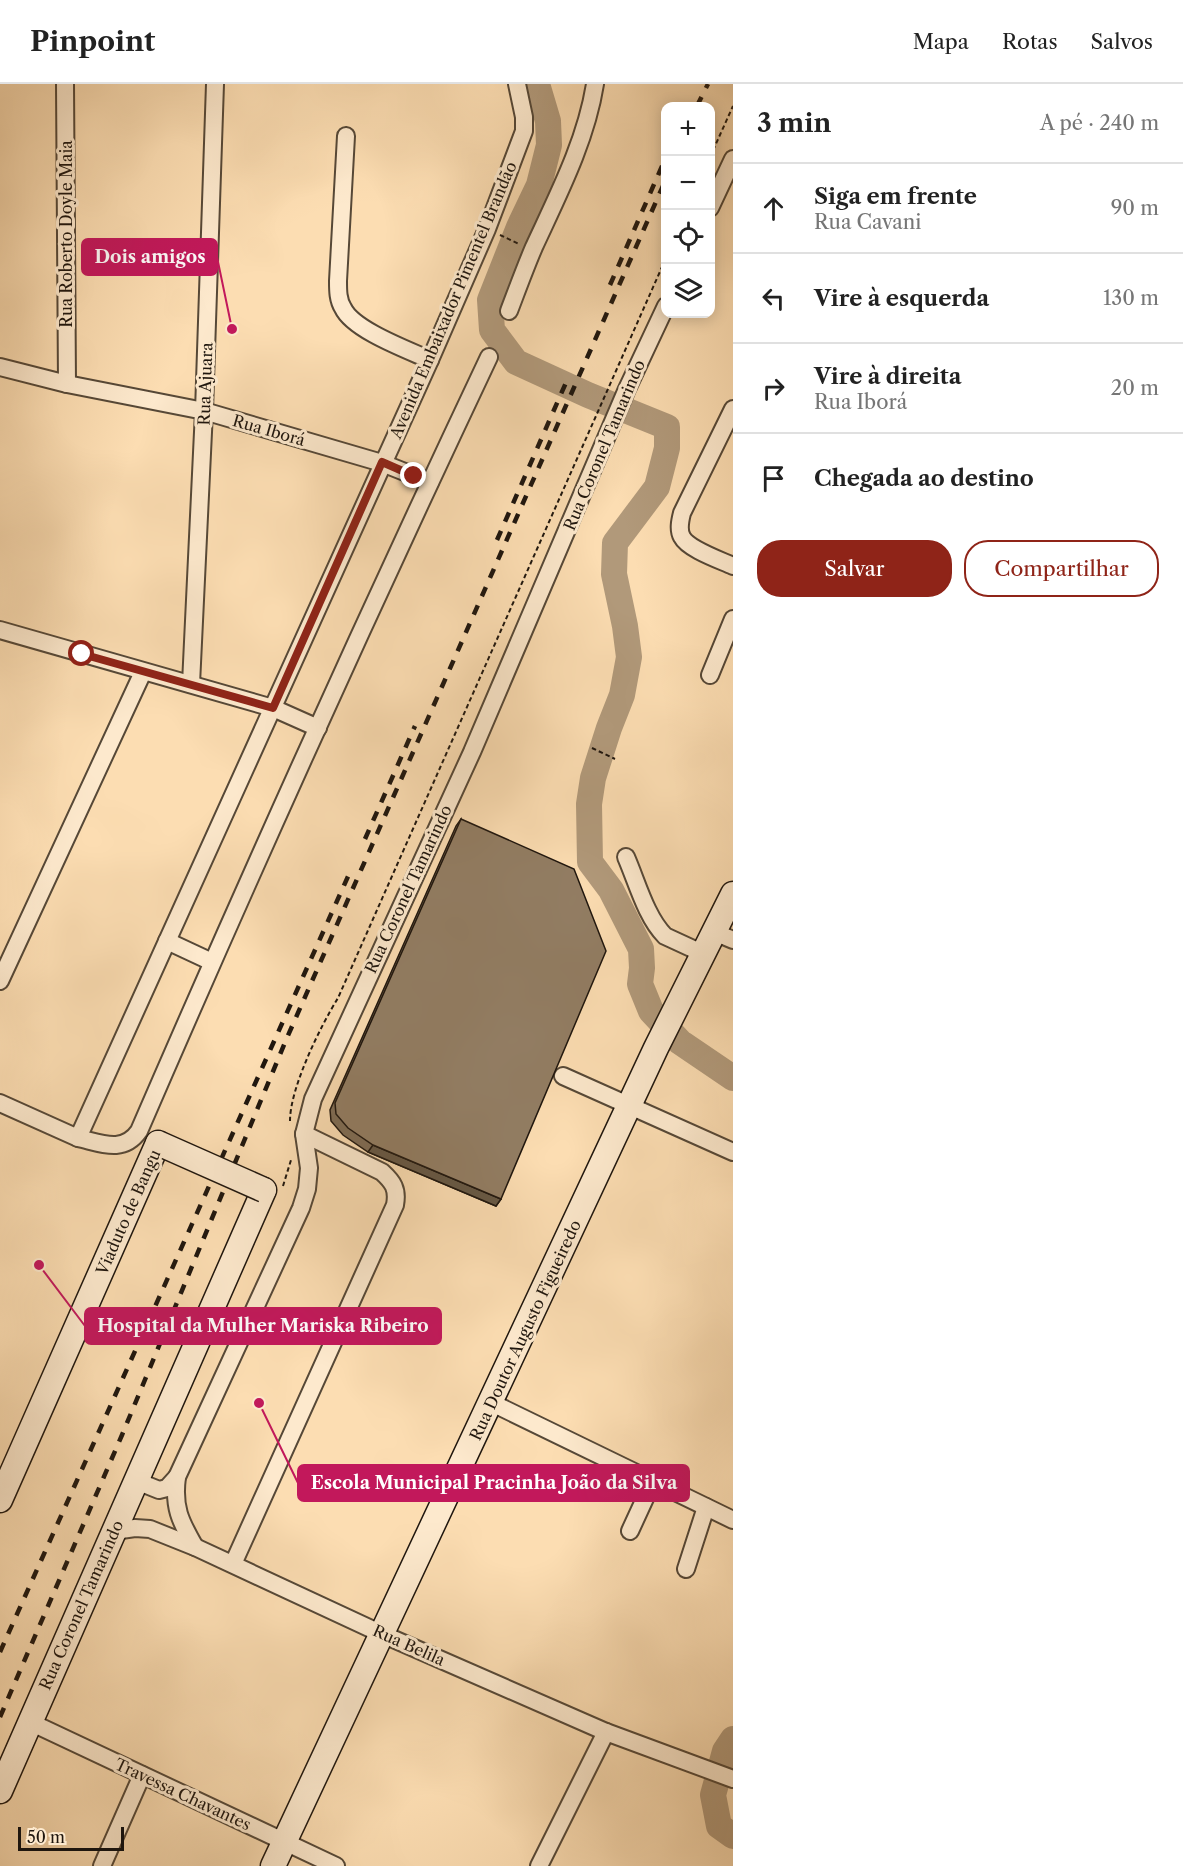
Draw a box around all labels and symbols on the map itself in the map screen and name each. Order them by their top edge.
street label: Rua Roberto Doyle Maia [56,140,76,328]
street label: Avenida Embaixador Pimentel Brandão [385,158,521,443]
callout: Dois amigos [82,239,217,275]
text: Dois amigos [94,246,206,268]
street label: Rua Ajuara [194,342,216,426]
street label: Rua Coronel Tamarindo [559,356,649,533]
street label: Rua Iborá [230,410,308,450]
route end [400,462,426,488]
route start [68,640,94,666]
street label: Rua Coronel Tamarindo [360,801,456,976]
street label: Viaduto de Bangu [91,1146,165,1279]
street label: Rua Doutor Augusto Figueiredo [465,1216,585,1443]
callout: Hospital da Mulher Mariska Ribeiro [85,1308,441,1344]
text: Hospital da Mulher Mariska Ribeiro [97,1315,429,1337]
callout: Escola Municipal Pracinha João da Silva [298,1465,689,1501]
text: Escola Municipal Pracinha João da Silva [311,1472,678,1494]
street label: Rua Coronel Tamarindo [35,1517,128,1693]
street label: Rua Belila [370,1620,449,1670]
street label: Travessa Chavantes [112,1754,254,1834]
scale bar [18,1824,124,1852]

